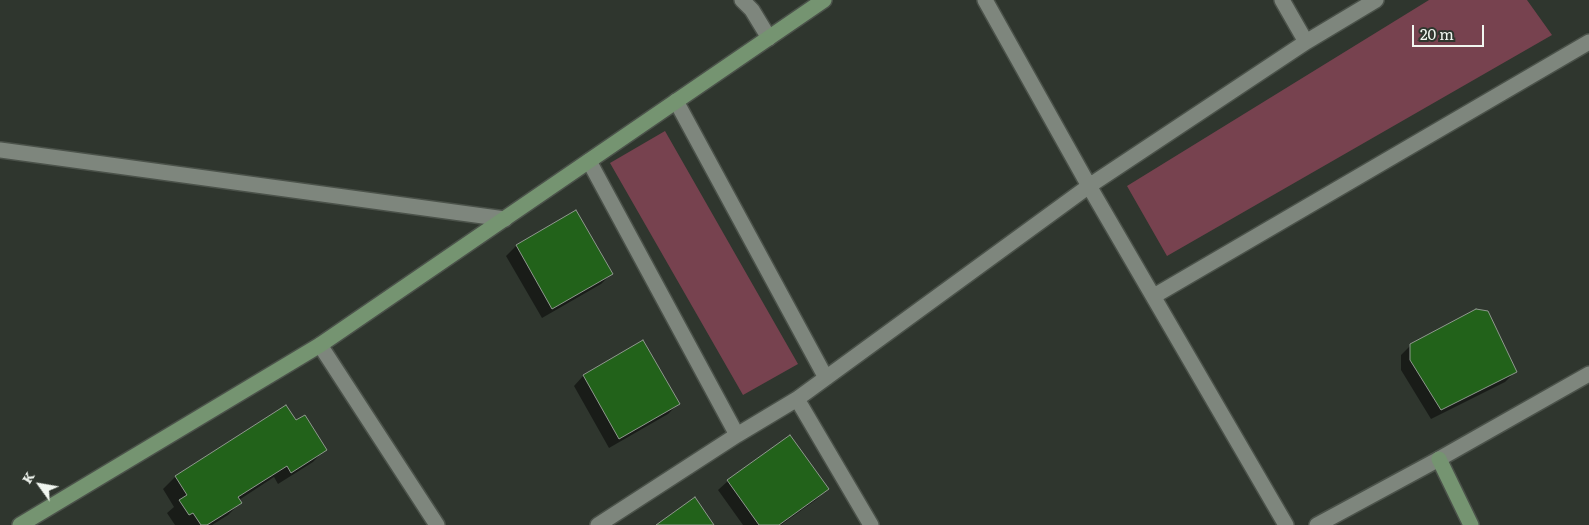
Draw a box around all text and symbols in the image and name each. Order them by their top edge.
scale bar [1414,15,1486,47]
text: 20 m [1420,22,1454,45]
north arrow [15,460,65,510]
text: K [16,467,39,487]

